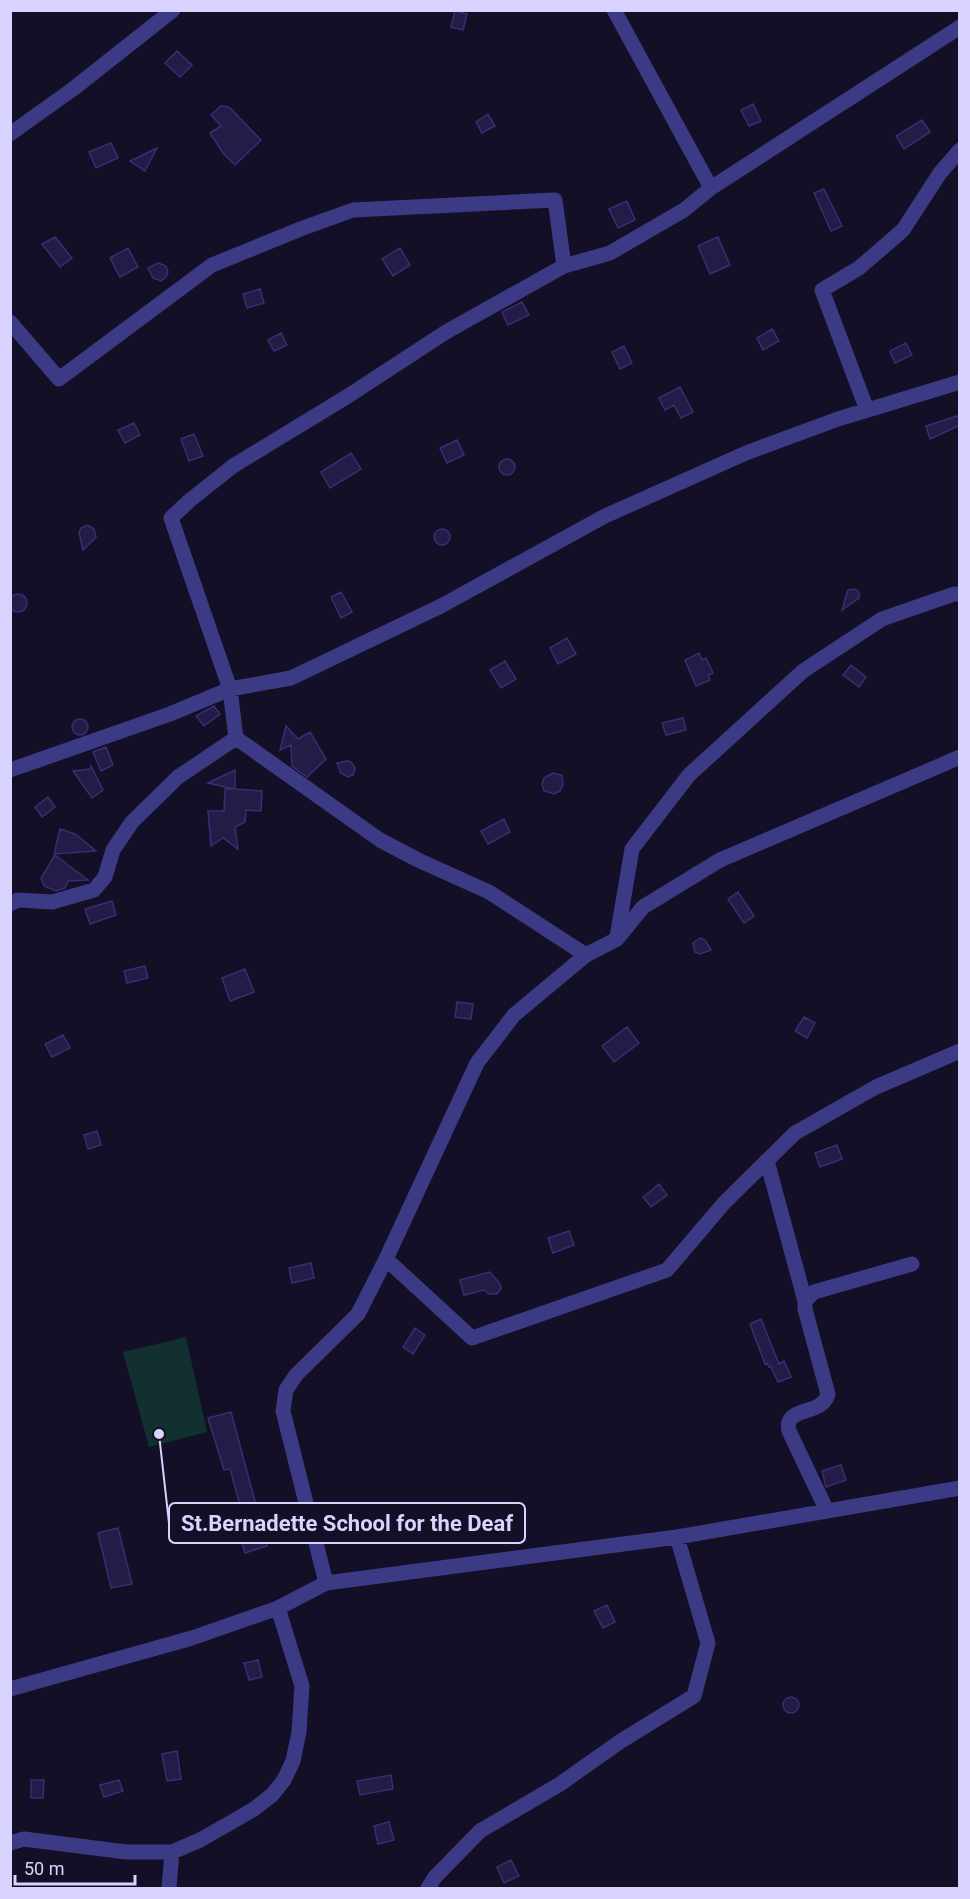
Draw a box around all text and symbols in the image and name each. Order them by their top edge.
callout: St.Bernadette School for the Deaf [169,1503,525,1543]
text: St.Bernadette School for the Deaf [181,1511,513,1536]
scale bar [15,1848,135,1886]
text: 50 m [24,1858,64,1879]

